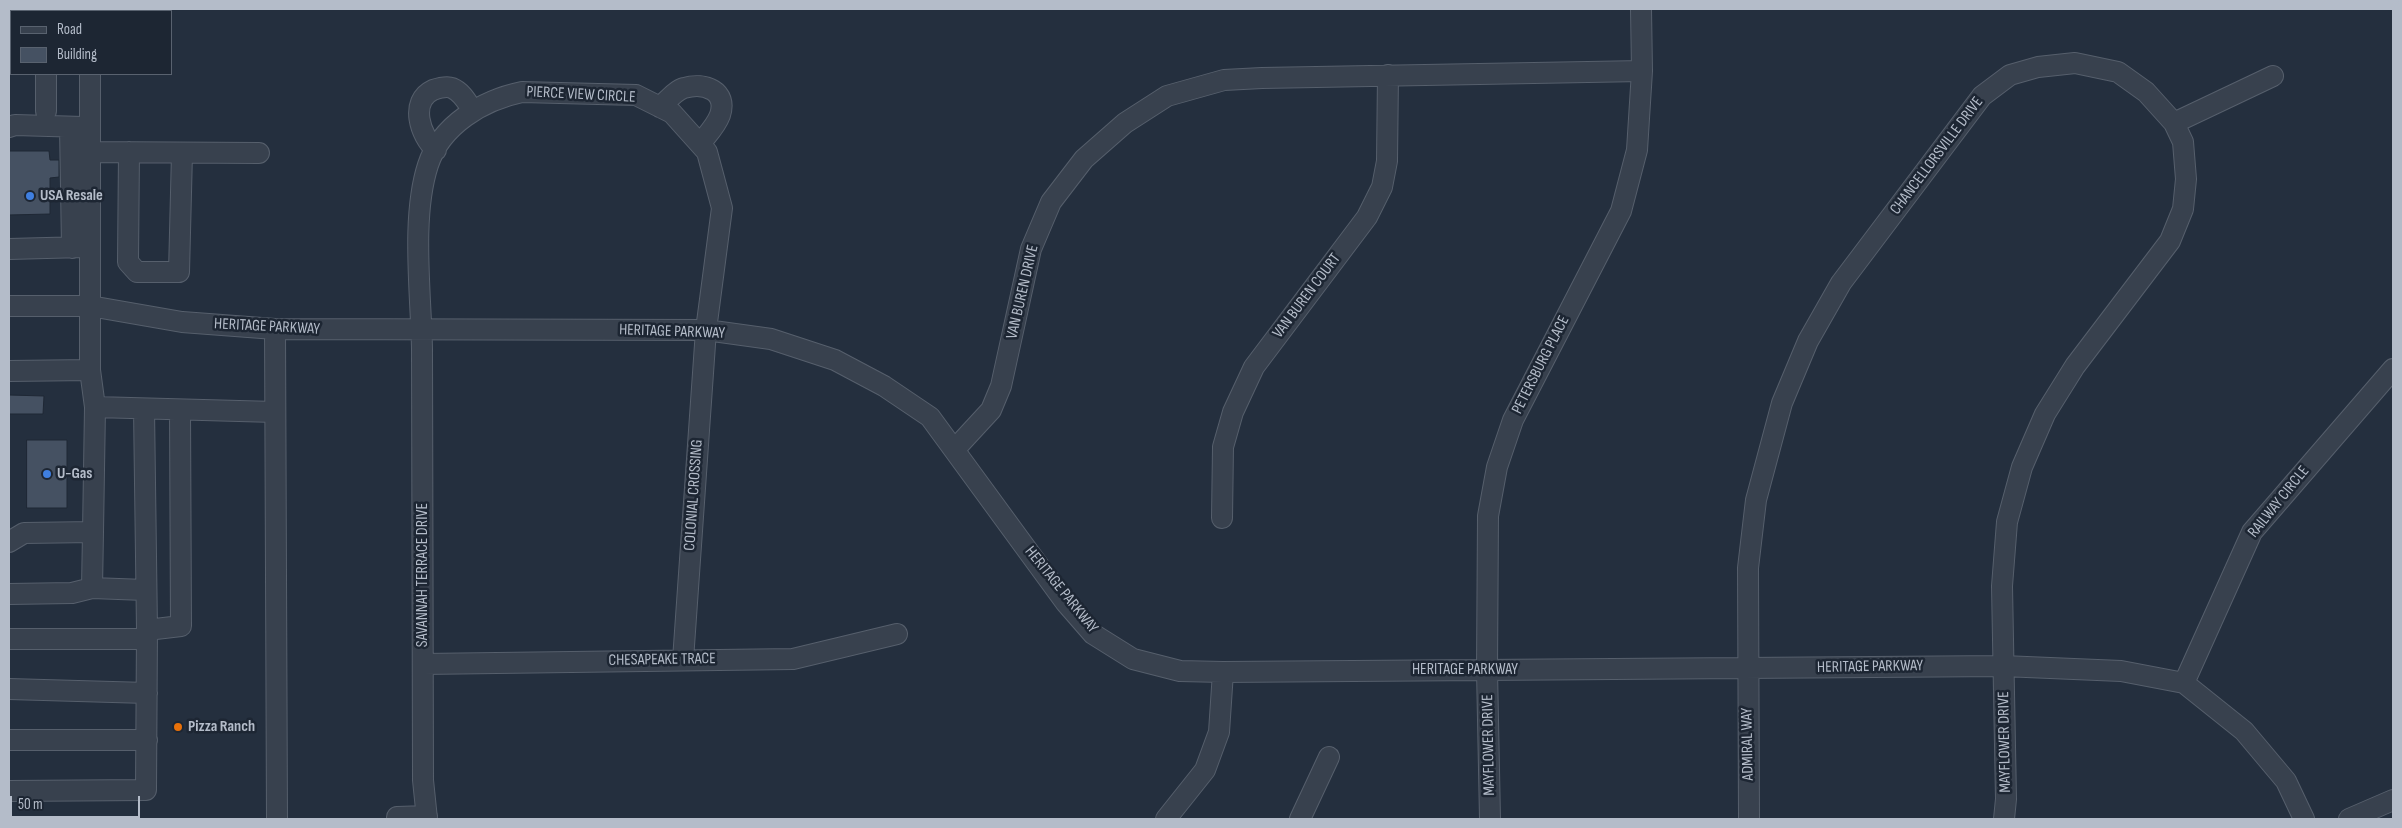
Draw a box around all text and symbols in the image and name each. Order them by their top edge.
legend [10,10,172,75]
text: Road [57,20,82,39]
text: Building [57,45,97,64]
street label: PIERCE VIEW CIRCLE [526,83,636,107]
street label: CHANCELLORSVILLE DRIVE [1886,93,1988,219]
place label: USA Resale [40,186,103,206]
marker: USA Resale [24,190,36,202]
street label: VAN BUREN DRIVE [1003,243,1043,341]
street label: VAN BUREN COURT [1269,250,1345,342]
street label: PETERSBURG PLACE [1508,313,1574,417]
street label: HERITAGE PARKWAY [214,315,320,339]
street label: HERITAGE PARKWAY [619,321,725,343]
street label: COLONIAL CROSSING [681,439,707,551]
street label: RAILWAY CIRCLE [2244,462,2314,542]
place label: U-Gas [57,464,92,484]
marker: U-Gas [41,468,53,480]
street label: SAVANNAH TERRACE DRIVE [413,503,433,647]
street label: HERITAGE PARKWAY [1020,543,1102,637]
street label: CHESAPEAKE TRACE [608,649,716,671]
street label: HERITAGE PARKWAY [1817,656,1923,678]
street label: HERITAGE PARKWAY [1412,660,1518,680]
street label: MAYFLOWER DRIVE [1995,691,2015,793]
street label: MAYFLOWER DRIVE [1479,694,1499,796]
street label: ADMIRAL WAY [1738,707,1758,781]
place label: Pizza Ranch [188,717,255,737]
marker: Pizza Ranch [172,721,184,733]
scale bar [12,786,142,818]
text: 50 m [18,795,43,814]

